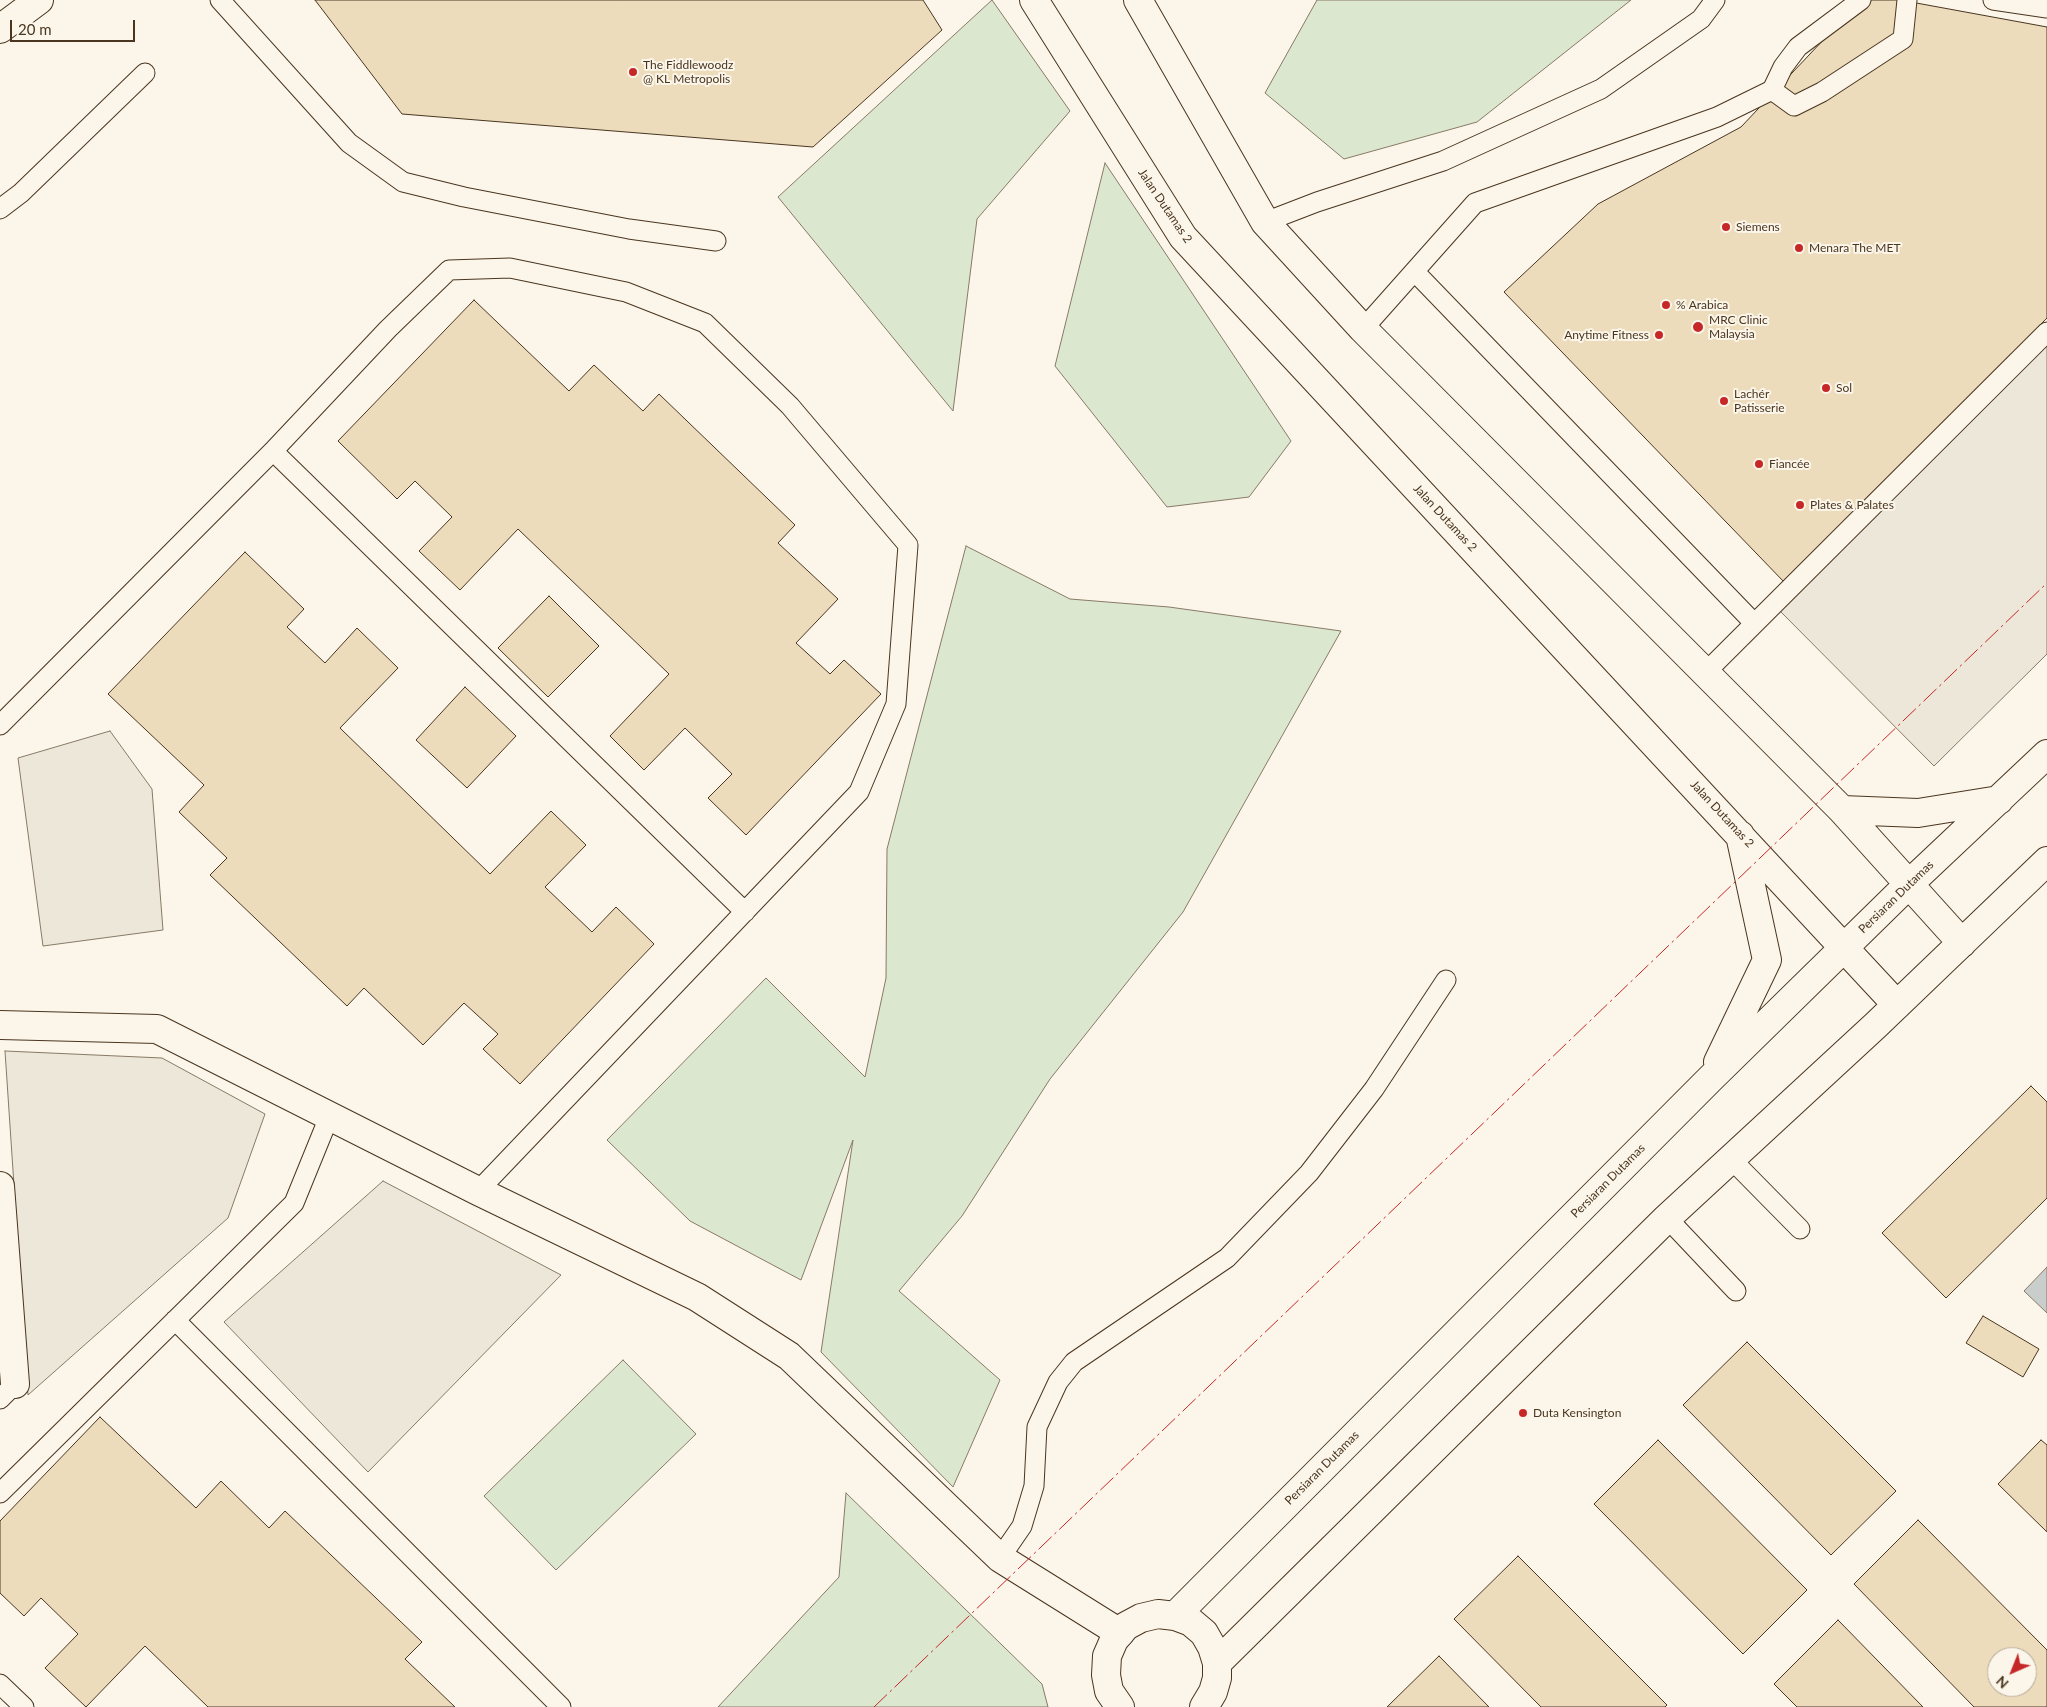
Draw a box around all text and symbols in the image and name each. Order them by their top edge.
scale bar [12,10,138,42]
text: 20 m [18,20,52,38]
place label: The Fiddlewoodz @ KL Metropolis [643,58,733,86]
marker: The Fiddlewoodz @ KL Metropolis [627,66,639,78]
street label: Jalan Dutamas 2 [1135,166,1195,246]
place label: Siemens [1736,220,1780,234]
marker: Siemens [1720,221,1732,233]
place label: Menara The MET [1809,241,1901,255]
marker: Menara The MET [1793,242,1805,254]
place label: % Arabica [1676,298,1728,312]
marker: % Arabica [1660,299,1672,311]
place label: MRC Clinic Malaysia [1709,313,1768,341]
marker: MRC Clinic Malaysia [1691,320,1705,334]
place label: Anytime Fitness [1564,328,1649,342]
marker: Anytime Fitness [1653,329,1665,341]
place label: Sol [1836,381,1852,395]
marker: Sol [1820,382,1832,394]
place label: Lachér Patisserie [1734,387,1785,415]
marker: Lachér Patisserie [1718,395,1730,407]
place label: Fiancée [1769,457,1810,471]
marker: Fiancée [1753,458,1765,470]
street label: Jalan Dutamas 2 [1410,481,1480,555]
place label: Plates & Palates [1810,498,1894,512]
marker: Plates & Palates [1794,499,1806,511]
street label: Jalan Dutamas 2 [1687,777,1757,851]
street label: Persiaran Dutamas [1856,858,1936,936]
street label: Persiaran Dutamas [1568,1141,1648,1221]
place label: Duta Kensington [1533,1406,1621,1420]
marker: Duta Kensington [1517,1407,1529,1419]
street label: Persiaran Dutamas [1282,1428,1362,1508]
north arrow [1987,1647,2037,1697]
text: N [1992,1673,2012,1692]

